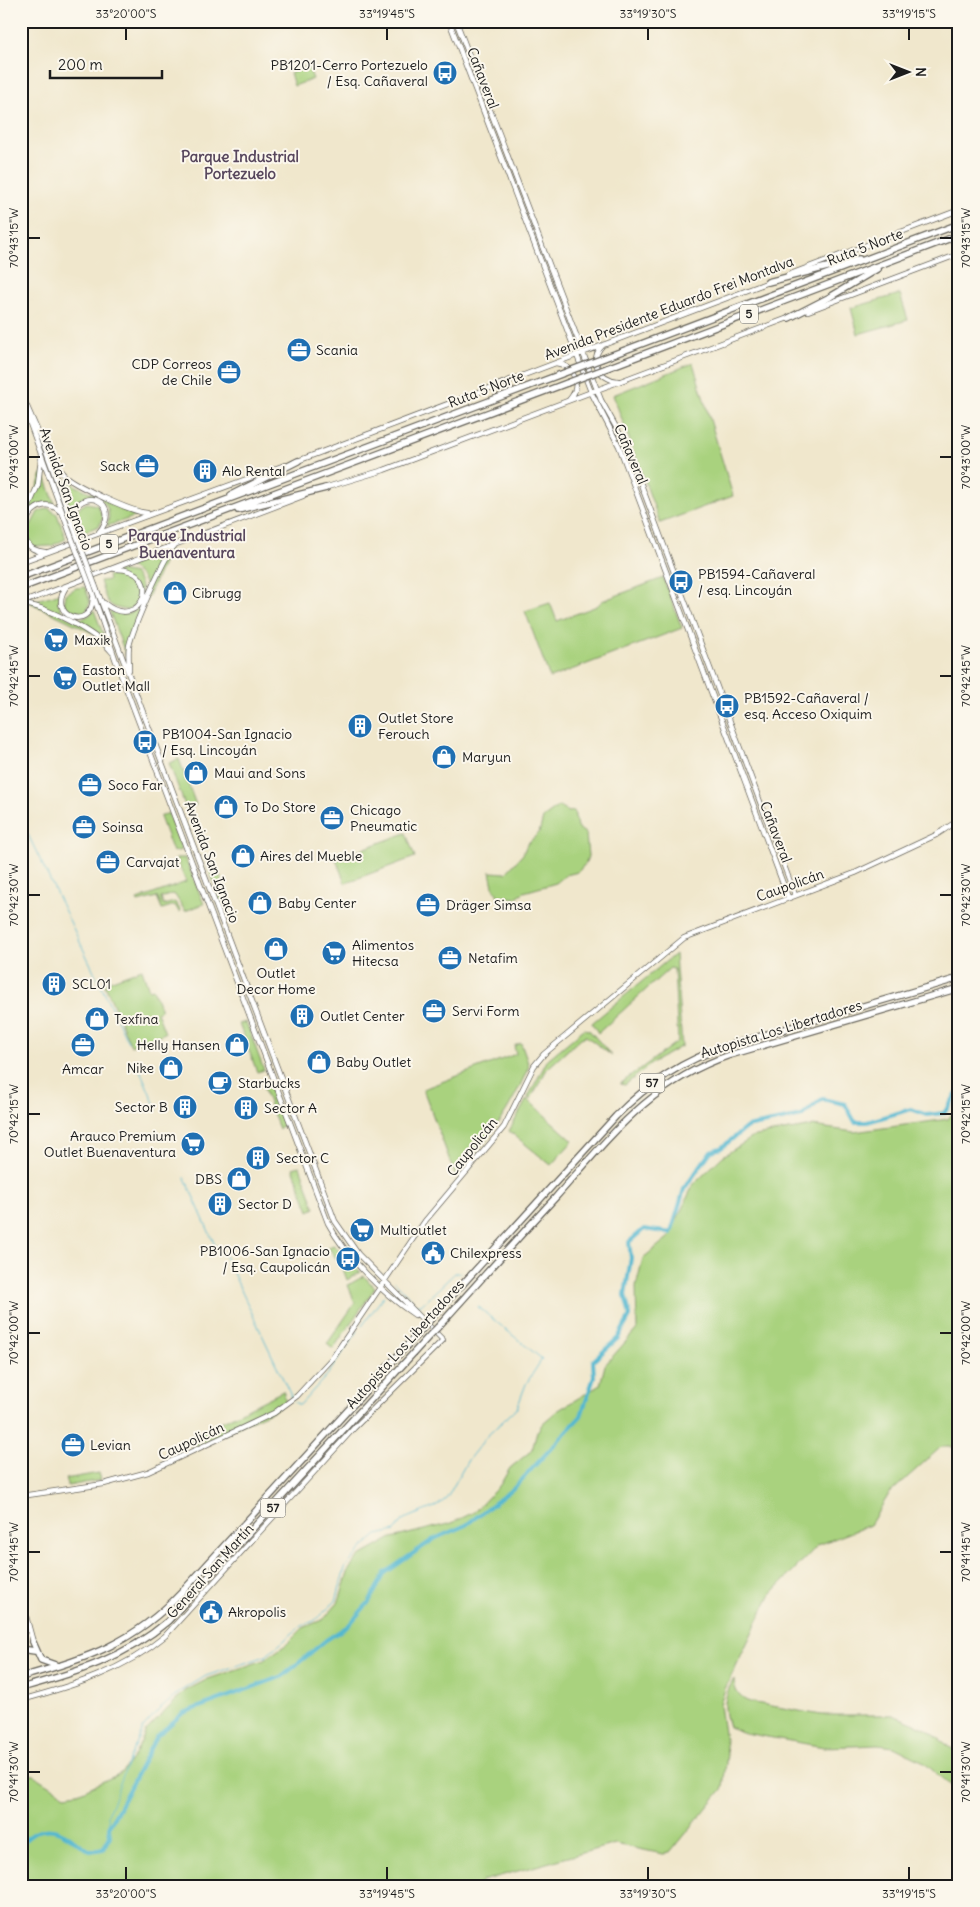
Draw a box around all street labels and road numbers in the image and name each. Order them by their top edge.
street label: Cañaveral [463,45,503,111]
street label: Ruta 5 Norte [825,224,905,270]
street label: Avenida Presidente Eduardo Frei Montalva [542,252,796,364]
road number: 5 [740,304,758,324]
street label: Ruta 5 Norte [446,366,526,412]
street label: Cañaveral [610,421,652,487]
street label: Avenida San Ignacio [35,425,97,553]
road number: 5 [100,534,118,554]
street label: Avenida San Ignacio [180,799,244,926]
street label: Cañaveral [756,799,796,865]
street label: Caupolicán [754,864,826,906]
street label: Autopista Los Libertadores [698,996,864,1062]
road number: 57 [640,1074,664,1092]
street label: Caupolicán [443,1114,501,1180]
street label: Autopista Los Libertadores [342,1276,468,1412]
street label: Caupolicán [155,1418,227,1464]
road number: 57 [260,1499,286,1518]
street label: General San Martín [163,1520,257,1622]

